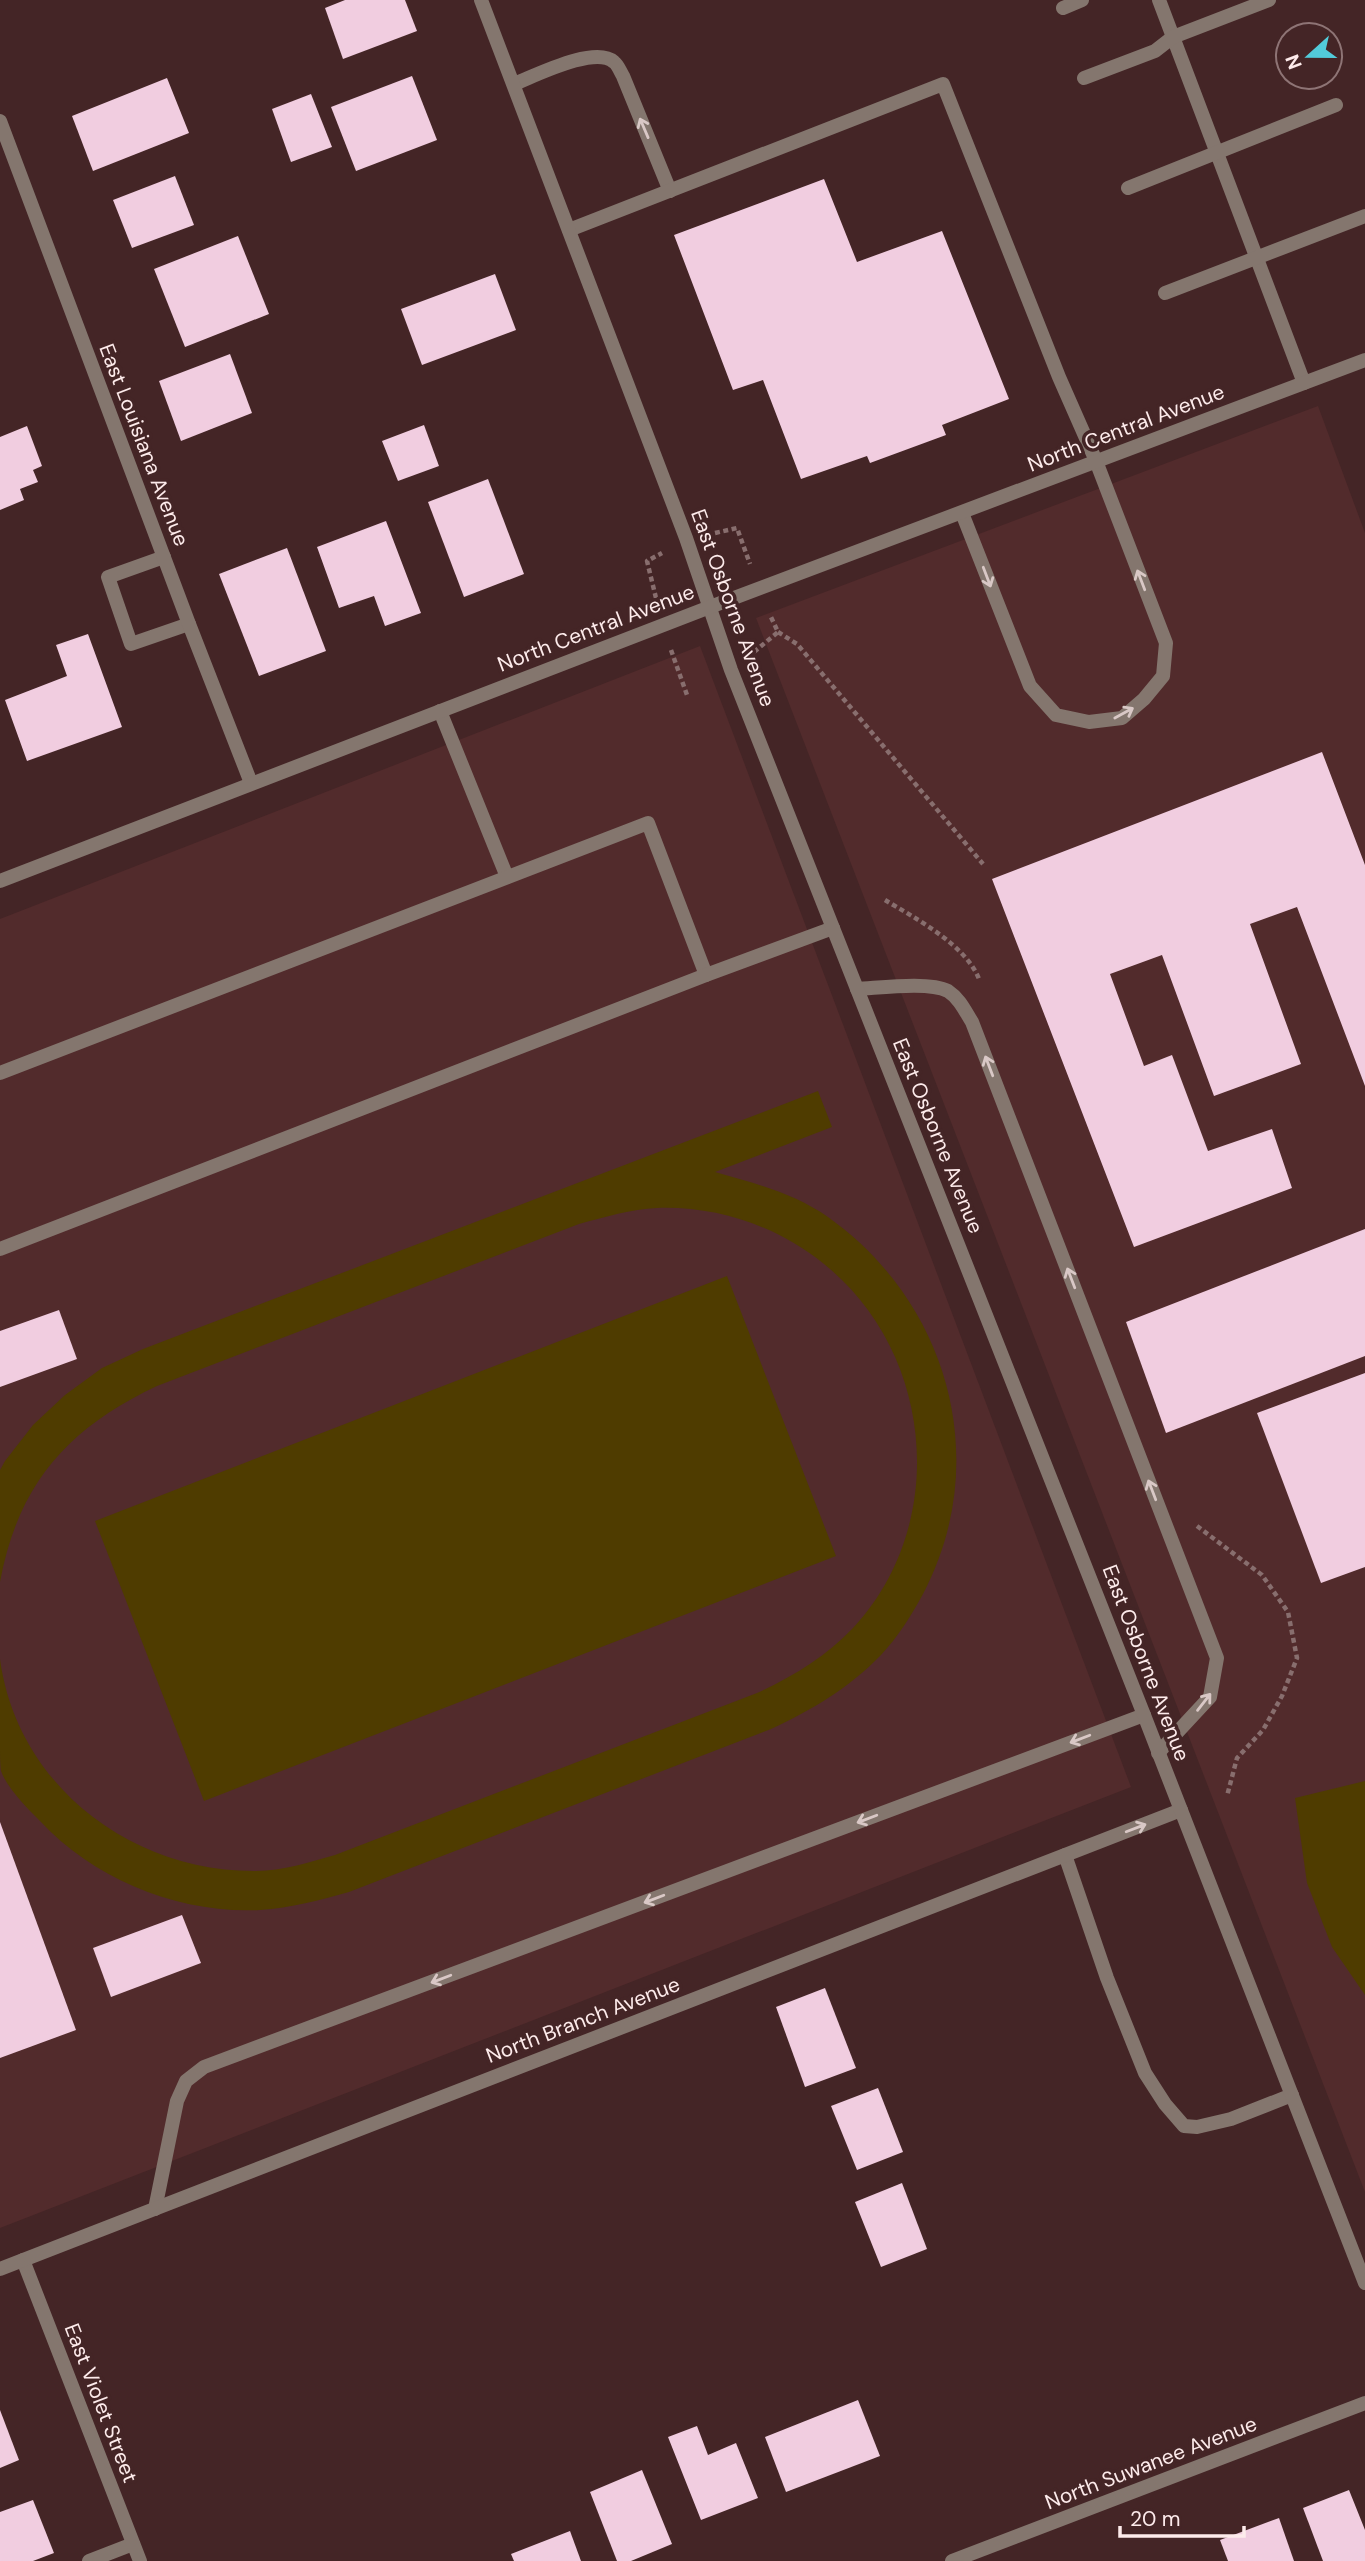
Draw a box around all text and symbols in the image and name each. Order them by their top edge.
north arrow [1274,21,1344,91]
text: N [1279,51,1308,73]
one-way arrow [637,117,650,139]
street label: East Louisiana Avenue [92,340,196,550]
street label: North Central Avenue [1024,378,1229,478]
street label: East Osborne Avenue [684,505,782,711]
one-way arrow [981,565,994,587]
one-way arrow [1134,569,1147,591]
street label: North Central Avenue [494,578,699,678]
one-way arrow [1113,706,1133,720]
street label: East Osborne Avenue [886,1034,990,1238]
one-way arrow [981,1055,994,1077]
one-way arrow [1063,1268,1076,1289]
one-way arrow [1145,1480,1158,1502]
street label: East Osborne Avenue [1096,1561,1196,1765]
one-way arrow [1196,1693,1211,1712]
one-way arrow [1070,1734,1091,1746]
one-way arrow [857,1814,879,1826]
one-way arrow [1125,1820,1147,1833]
one-way arrow [644,1894,666,1906]
street label: North Branch Avenue [482,1970,684,2070]
one-way arrow [431,1973,452,1986]
street label: East Violet Street [58,2319,144,2487]
street label: North Suwanee Avenue [1041,2410,1261,2516]
scale bar [1120,2494,1244,2538]
text: 20 m [1130,2505,1181,2533]

